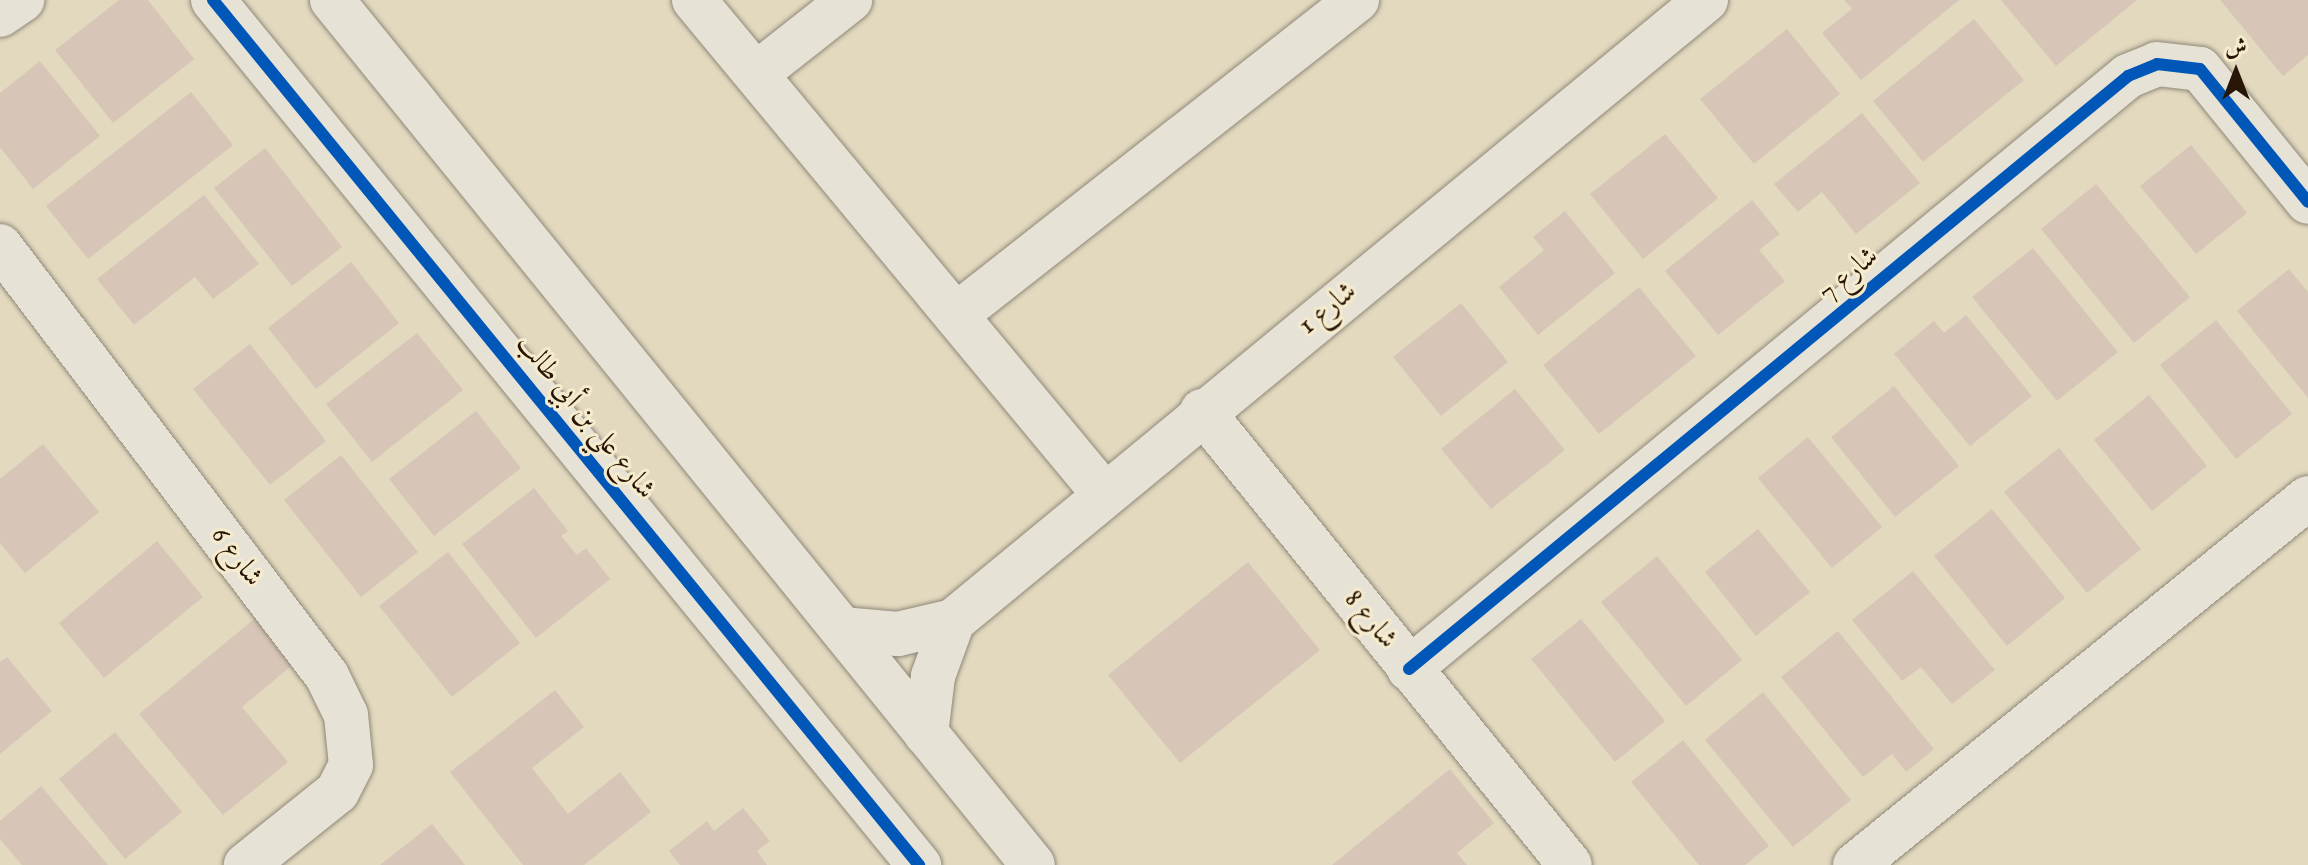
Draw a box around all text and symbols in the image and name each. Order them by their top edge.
north arrow [2196,32,2276,112]
text: ش [2225,34,2247,62]
street label: شارع 7 [1812,240,1886,310]
street label: شارع 1 [1292,275,1364,343]
street label: شارع علي بن أبي طالب [508,328,662,506]
street label: شارع 6 [203,520,269,594]
street label: شارع 8 [1336,584,1404,656]

